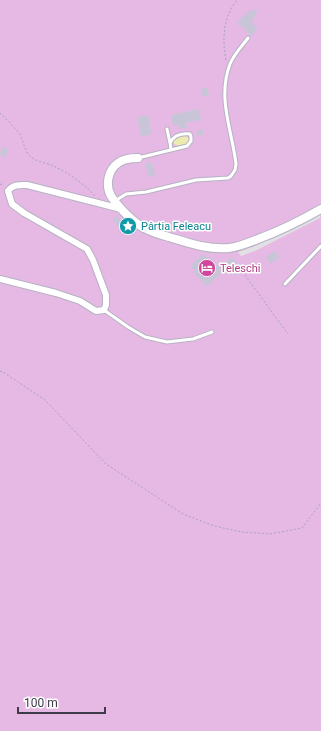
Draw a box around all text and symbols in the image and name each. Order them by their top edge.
place icon: Pârtia Feleacu [118,216,138,236]
place label: Pârtia Feleacu [141,220,211,233]
hotel icon: Teleschi [197,258,217,278]
place label: Teleschi [220,262,261,275]
scale bar [18,689,105,715]
text: 100 m [24,696,58,710]

